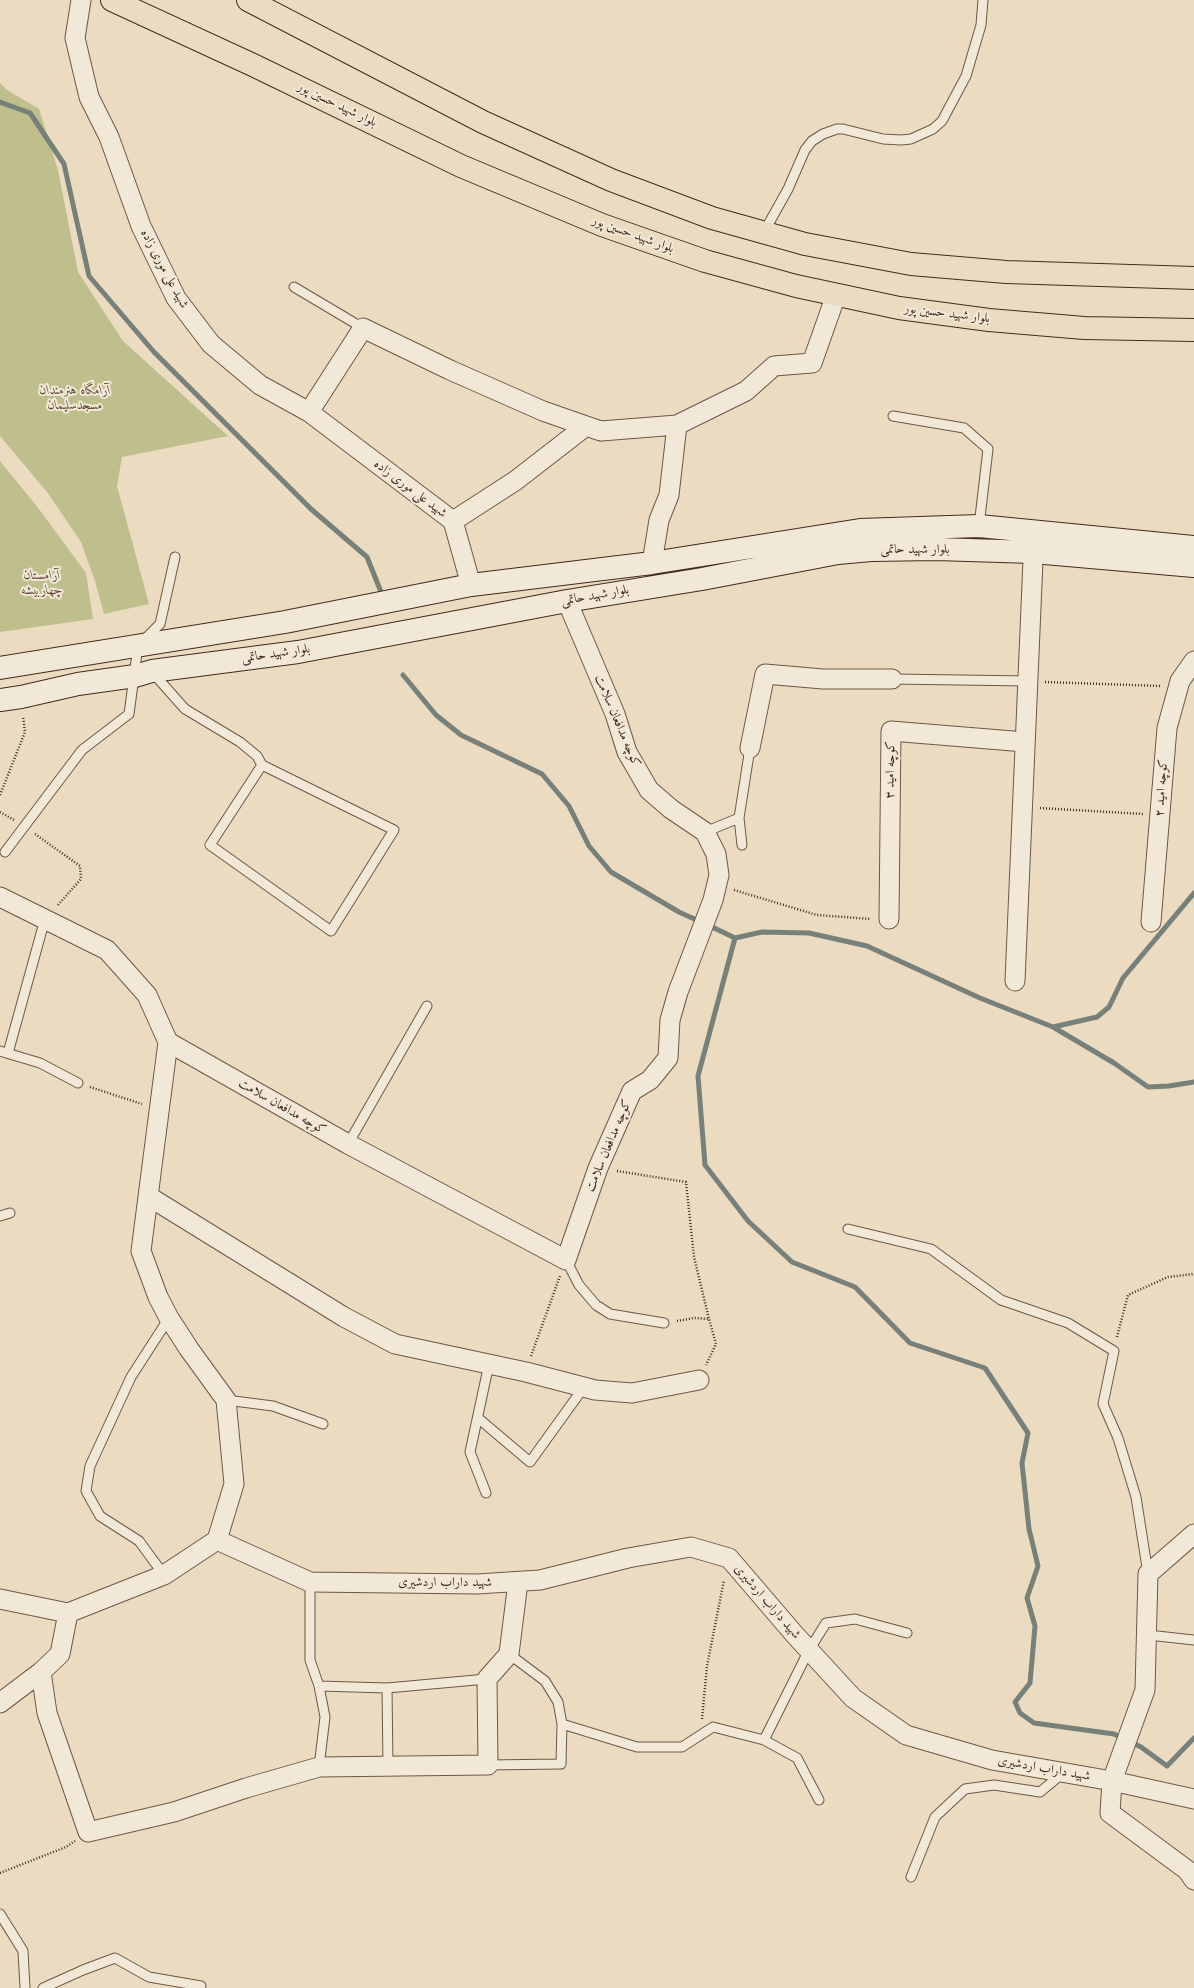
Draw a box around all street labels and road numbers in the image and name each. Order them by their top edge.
street label: بلوار شهيد حسین پور [295,79,379,131]
street label: بلوار شهيد حسین پور [590,213,676,257]
street label: شهید علی موری زاده [137,227,191,311]
street label: بلوار شهيد حسین پور [903,301,991,327]
street label: شهید علی موری زاده [370,457,450,521]
street label: بلوار شهید حاتمی [881,542,949,558]
street label: بلوار شهید حاتمی [560,582,630,610]
street label: بلوار شهید حاتمی [241,641,311,667]
street label: کوچه مدافعان سلامت [591,673,643,769]
street label: کوچه امید ۳ [883,741,899,799]
street label: کوچه امید ۲ [1152,759,1172,817]
street label: کوچه مدافعان سلامت [235,1076,329,1138]
street label: کوچه مدافعان سلامت [583,1098,635,1194]
street label: شهید داراب اردشیری [730,1562,804,1642]
street label: شهید داراب اردشیری [398,1575,492,1591]
street label: شهید داراب اردشیری [996,1753,1092,1785]

